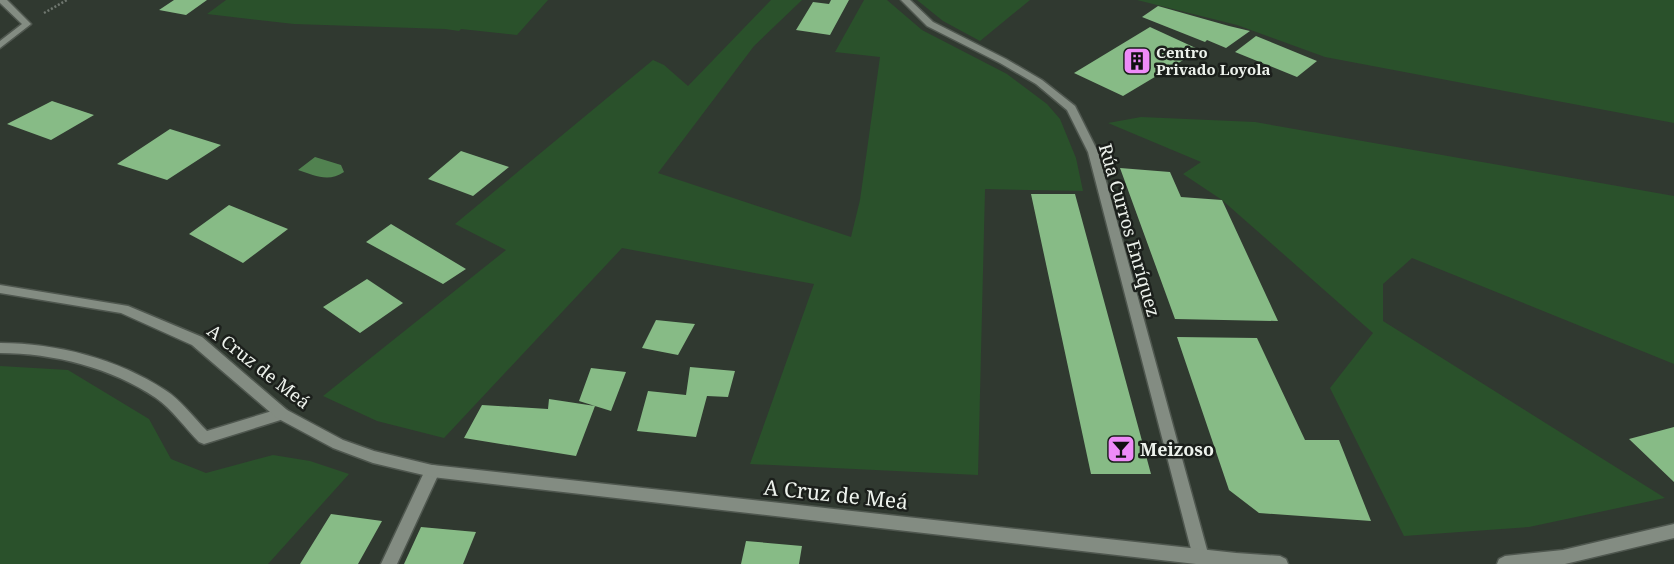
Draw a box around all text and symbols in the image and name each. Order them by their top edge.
place label: Centro Privado Loyola [1156,42,1271,79]
building icon: Centro Privado Loyola [1122,46,1152,76]
street label: Rúa Curros Enríquez [1094,141,1166,319]
street label: A Cruz de Meá [203,318,315,414]
bar icon: Meizoso [1106,434,1136,464]
place label: Meizoso [1140,437,1214,461]
street label: A Cruz de Meá [762,473,910,515]

